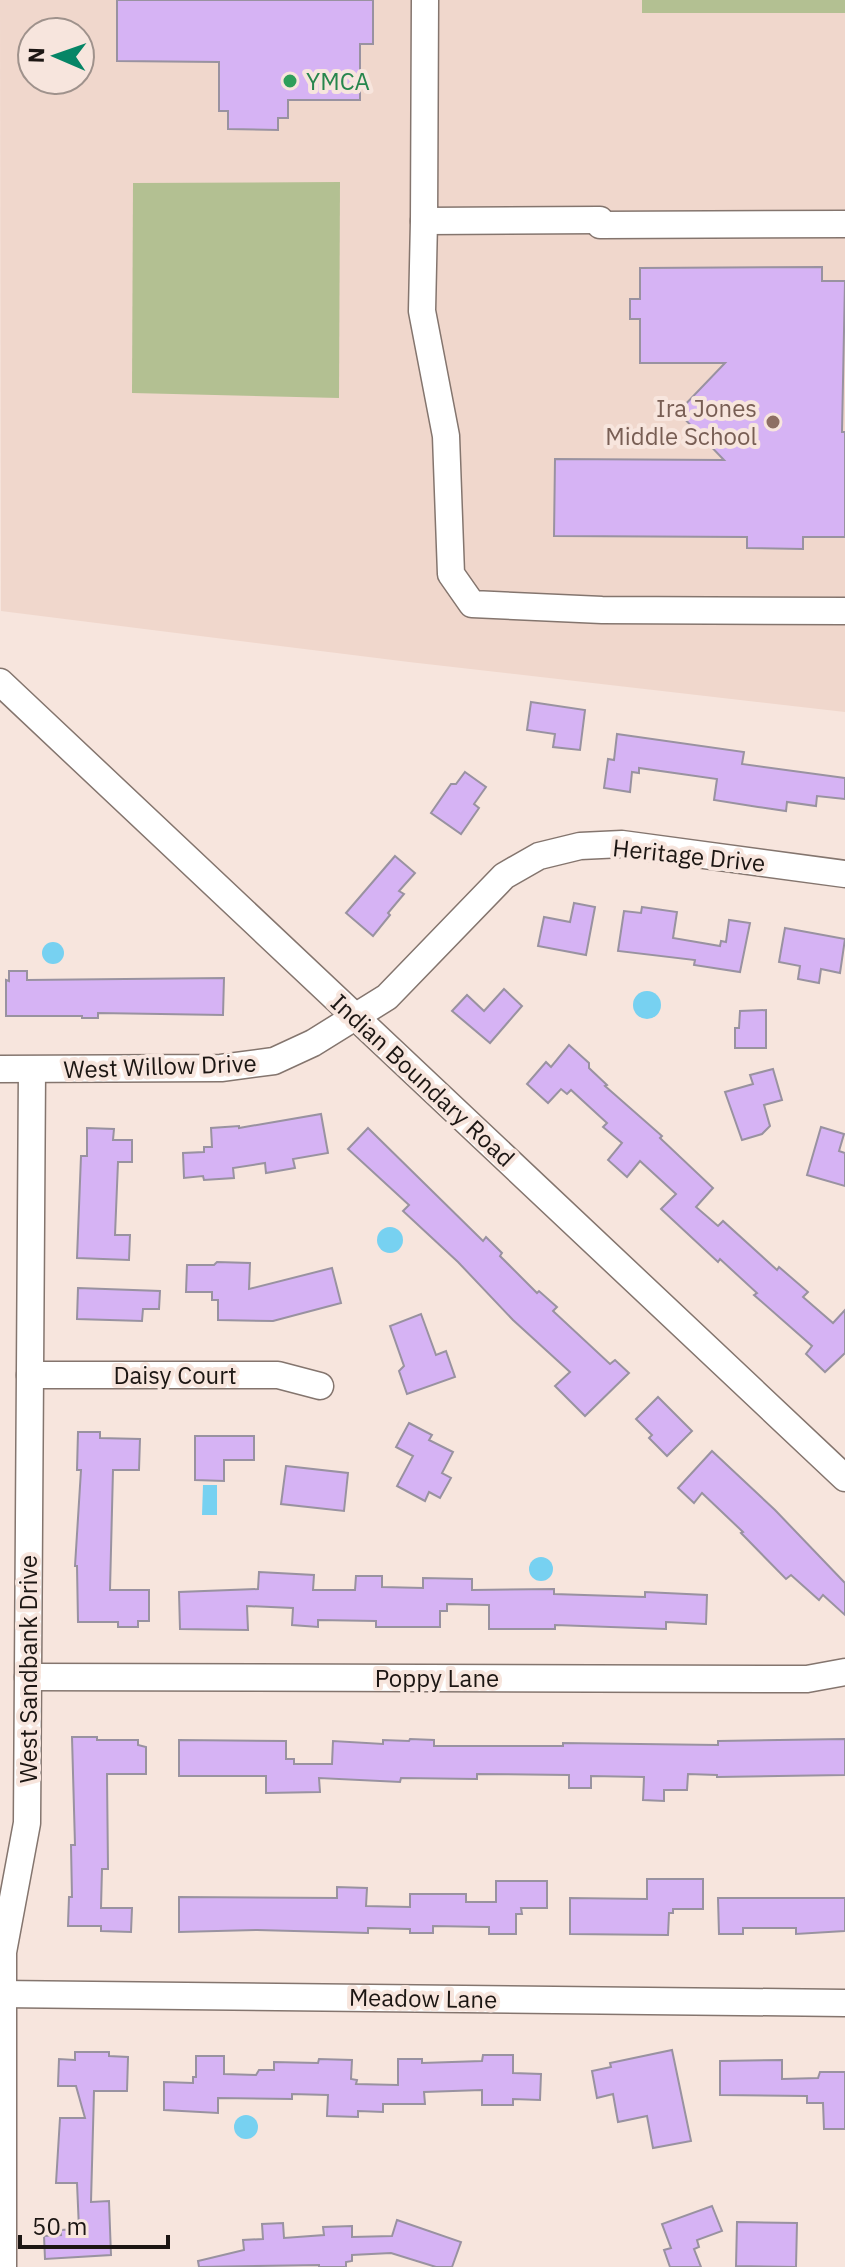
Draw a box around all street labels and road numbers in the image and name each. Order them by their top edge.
street label: Heritage Drive [611,831,767,879]
street label: Indian Boundary Road [324,986,522,1174]
street label: West Willow Drive [63,1047,257,1085]
street label: Daisy Court [113,1359,237,1391]
street label: West Sandbank Drive [12,1555,44,1783]
street label: Poppy Lane [375,1662,499,1694]
street label: Meadow Lane [349,1981,497,2015]

